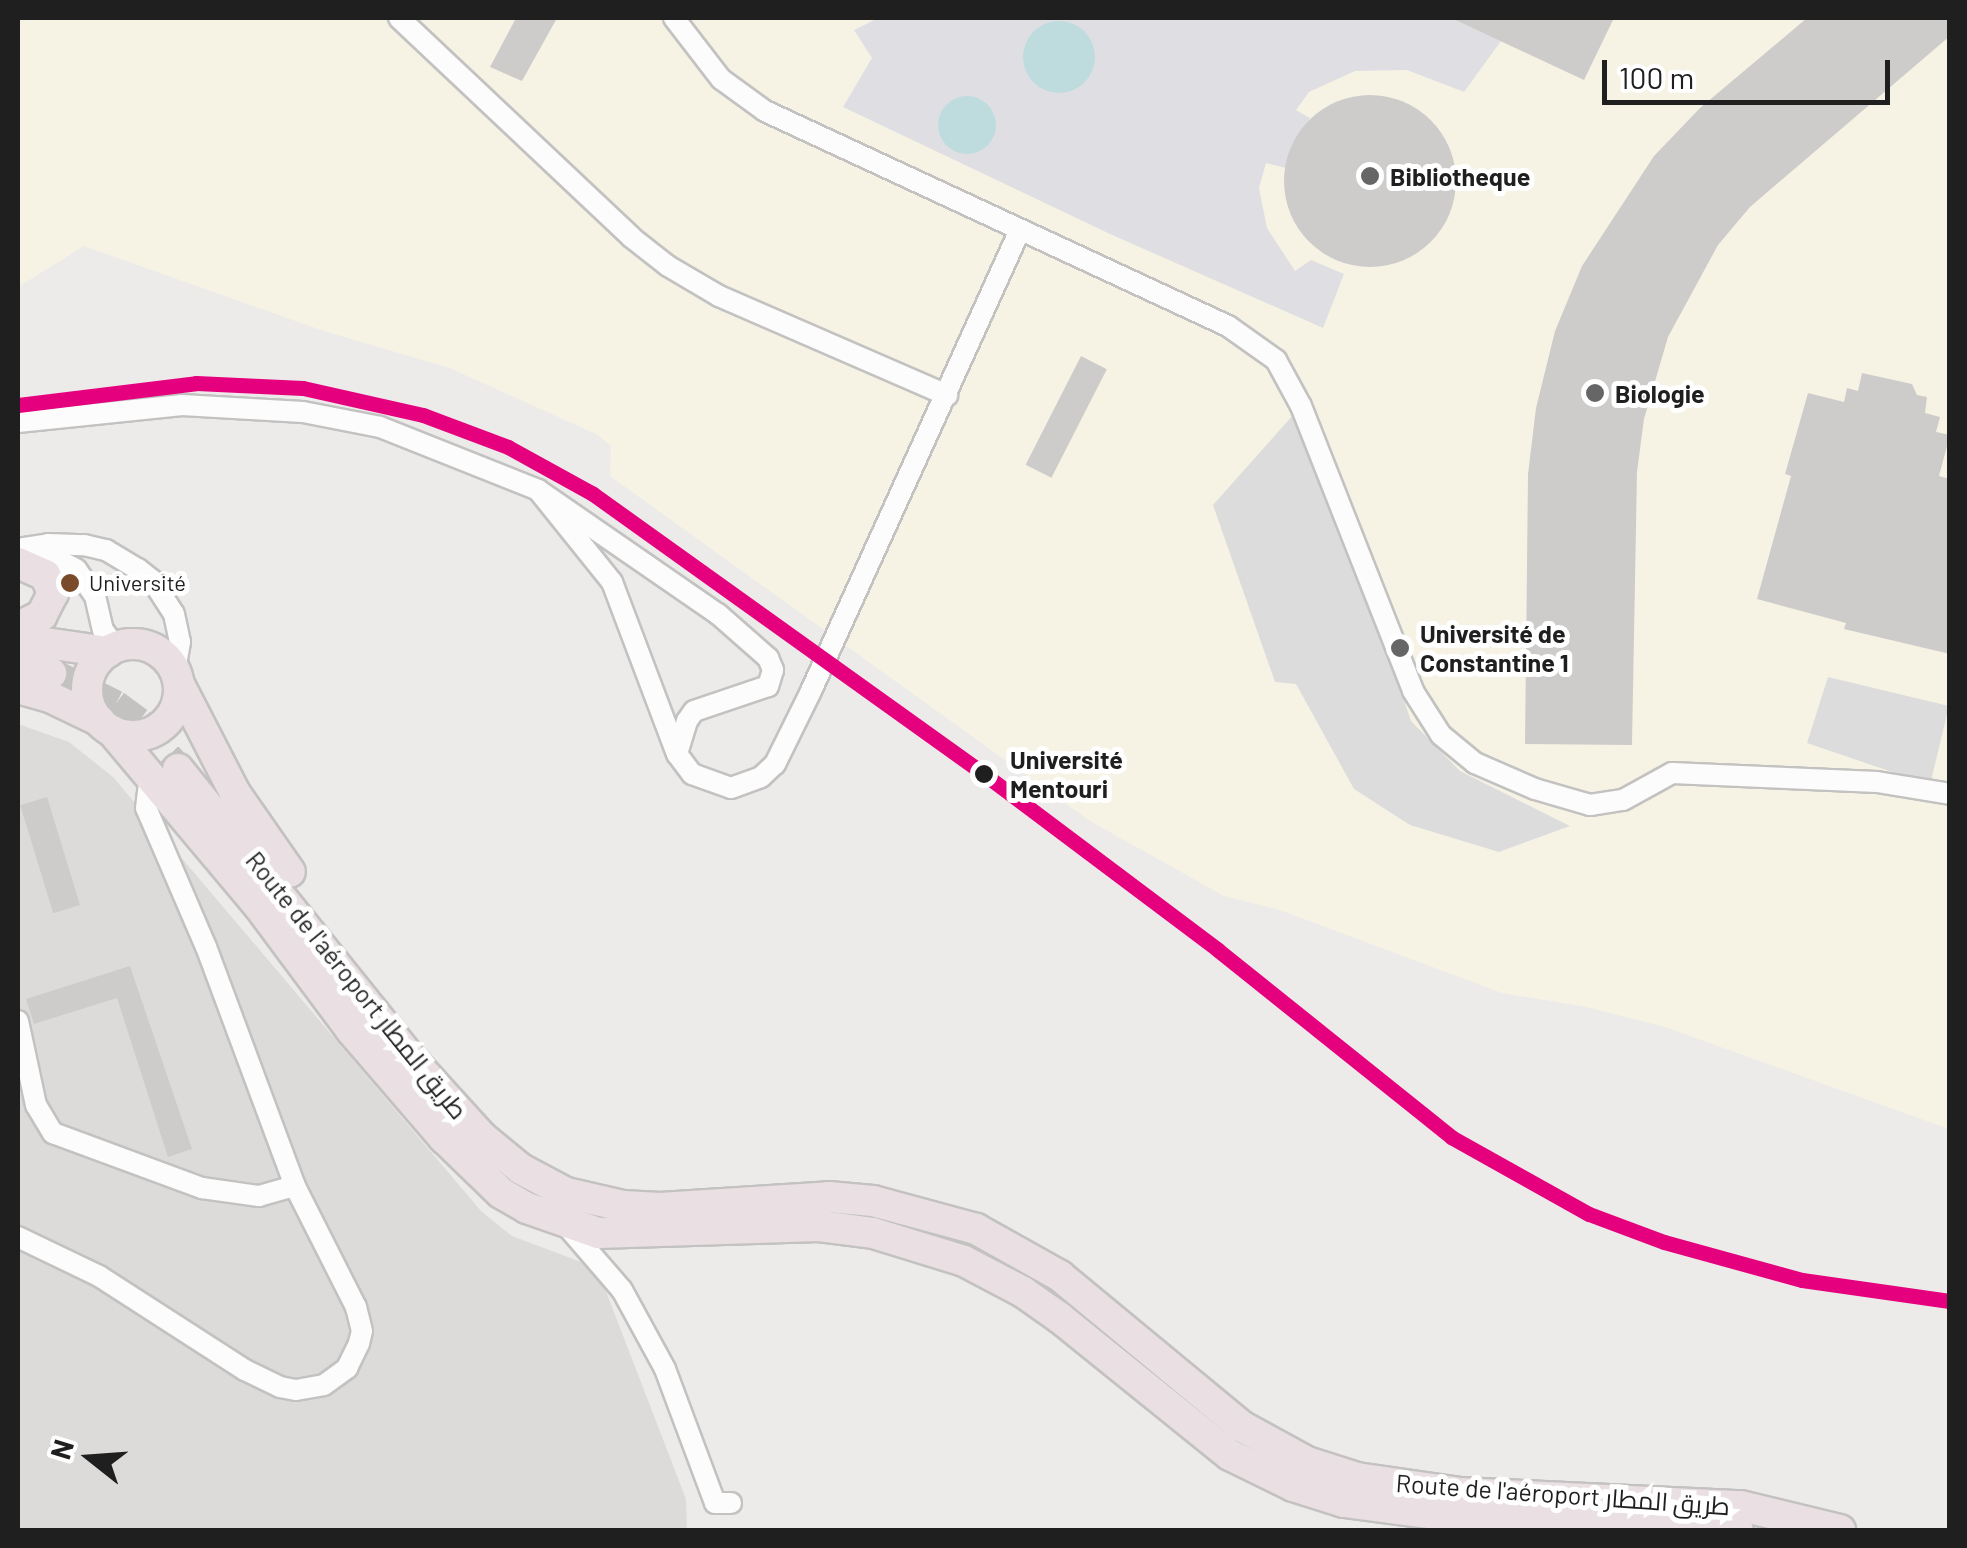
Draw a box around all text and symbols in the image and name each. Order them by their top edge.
scale bar [1607,40,1894,102]
text: 100 m [1619,59,1694,95]
place label: Bibliotheque [1390,161,1530,191]
marker: Bibliotheque [1359,165,1381,187]
place label: Biologie [1615,378,1705,408]
marker: Biologie [1584,382,1606,404]
place label: Université [89,570,186,596]
marker: Université [60,573,80,593]
place label: Université de Constantine 1 [1420,619,1569,678]
marker: Université de Constantine 1 [1389,637,1411,659]
place label: Université Mentouri [1010,745,1123,804]
marker: Université Mentouri [967,757,1001,791]
street label: Route de l'aéroport طريق المطار [240,845,474,1125]
north arrow [40,1408,140,1508]
text: N [42,1435,80,1463]
street label: Route de l'aéroport طريق المطار [1395,1467,1731,1521]

